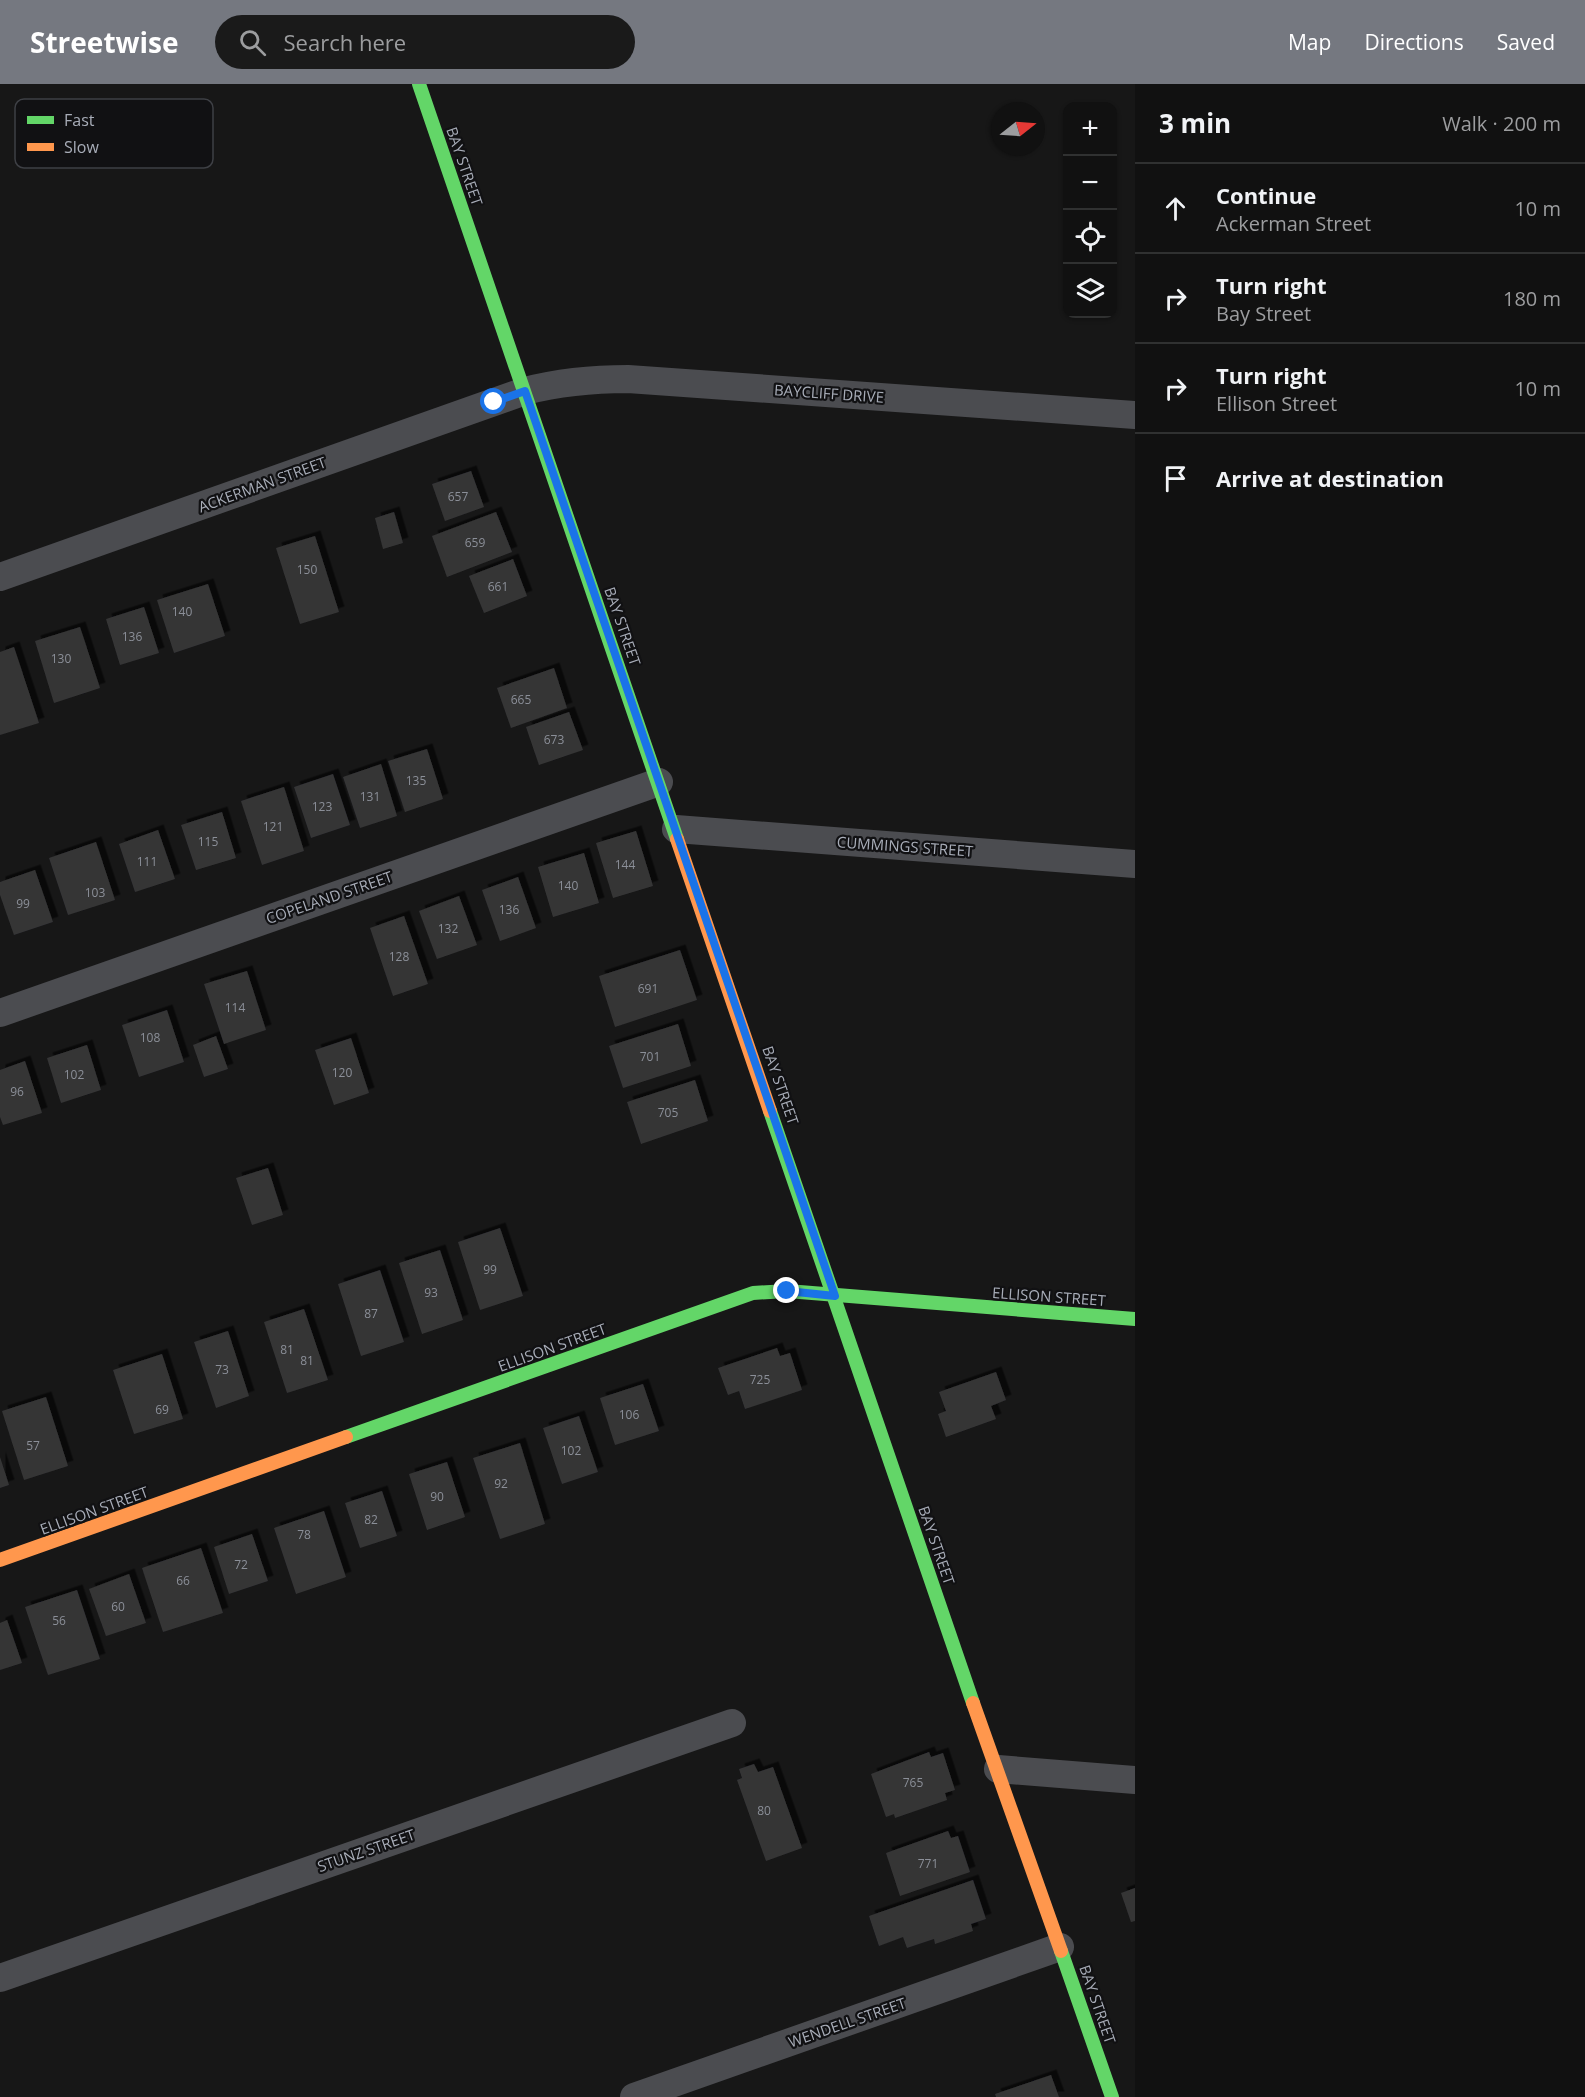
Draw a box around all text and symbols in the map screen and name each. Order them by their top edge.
search box [215,15,635,69]
text: Streetwise [30,23,179,61]
icon: search [236,26,269,59]
text: Search here [284,27,406,57]
text: Map [1288,28,1331,56]
text: Directions [1364,28,1464,56]
text: Saved [1497,28,1555,56]
legend [15,99,213,168]
north arrow [991,102,1045,156]
map controls [1063,102,1117,318]
button: + [1063,102,1117,156]
text: 3 min [1159,105,1231,141]
text: Fast [64,109,95,131]
text: Walk · 200 m [1442,110,1561,137]
street label: BAY STREET [442,124,488,209]
text: Slow [64,136,99,158]
button: − [1063,156,1117,210]
text: Continue [1216,180,1316,210]
icon: ahead [1159,192,1192,225]
text: 10 m [1514,195,1561,222]
button: locate [1063,210,1117,264]
text: Ackerman Street [1216,210,1371,237]
button: layers [1063,264,1117,318]
text: Turn right [1216,270,1327,300]
icon: right [1159,282,1192,315]
text: 180 m [1503,285,1561,312]
text: Bay Street [1216,300,1311,327]
text: Turn right [1216,360,1327,390]
icon: right [1159,372,1192,405]
text: 10 m [1514,375,1561,402]
street label: BAYCLIFF DRIVE [773,379,885,407]
route start [480,388,506,414]
text: Ellison Street [1216,390,1337,417]
street label: ACKERMAN STREET [195,451,329,516]
icon: arrive [1159,462,1192,495]
text: Arrive at destination [1216,463,1444,493]
house number: 657 [448,488,468,505]
house number: 659 [465,534,485,551]
house number: 150 [297,561,317,578]
house number: 661 [488,578,508,595]
street label: BAY STREET [600,584,646,669]
house number: 140 [172,603,192,620]
house number: 136 [122,628,142,645]
house number: 130 [51,650,71,667]
house number: 665 [511,691,531,708]
house number: 673 [544,731,564,748]
house number: 135 [406,772,426,789]
house number: 131 [360,788,380,805]
house number: 123 [312,798,332,815]
house number: 121 [263,818,283,835]
street label: CUMMINGS STREET [836,831,975,861]
house number: 115 [198,833,218,850]
house number: 111 [137,853,157,870]
house number: 144 [615,856,635,873]
street label: COPELAND STREET [263,866,396,928]
house number: 140 [558,877,578,894]
house number: 103 [85,884,105,901]
house number: 99 [16,895,30,912]
house number: 136 [499,901,519,918]
house number: 132 [438,920,458,937]
house number: 128 [389,948,409,965]
house number: 691 [638,980,658,997]
house number: 114 [225,999,245,1016]
house number: 108 [140,1029,160,1046]
street label: BAY STREET [758,1043,804,1128]
house number: 701 [640,1048,660,1065]
house number: 120 [332,1064,352,1081]
house number: 102 [64,1066,84,1083]
house number: 96 [10,1083,24,1100]
house number: 705 [658,1104,678,1121]
house number: 99 [483,1261,497,1278]
route end [773,1277,799,1303]
street label: ELLISON STREET [991,1282,1107,1310]
house number: 93 [424,1284,438,1301]
house number: 87 [364,1305,378,1322]
street label: ELLISON STREET [495,1318,610,1376]
house number: 81 [280,1341,294,1358]
house number: 81 [300,1352,314,1369]
house number: 73 [215,1361,229,1378]
house number: 725 [750,1371,770,1388]
house number: 69 [155,1401,169,1418]
house number: 106 [619,1406,639,1423]
house number: 57 [26,1437,40,1454]
house number: 102 [561,1442,581,1459]
house number: 92 [494,1475,508,1492]
street label: ELLISON STREET [37,1481,152,1539]
house number: 90 [430,1488,444,1505]
street label: BAY STREET [914,1503,960,1588]
house number: 82 [364,1511,378,1528]
house number: 78 [297,1526,311,1543]
house number: 72 [234,1556,248,1573]
house number: 66 [176,1572,190,1589]
house number: 60 [111,1598,125,1615]
house number: 56 [52,1612,66,1629]
house number: 765 [903,1774,923,1791]
house number: 80 [757,1802,771,1819]
street label: STUNZ STREET [315,1824,418,1876]
house number: 771 [918,1855,938,1872]
street label: BAY STREET [1075,1962,1121,2047]
street label: WENDELL STREET [786,1992,909,2051]

